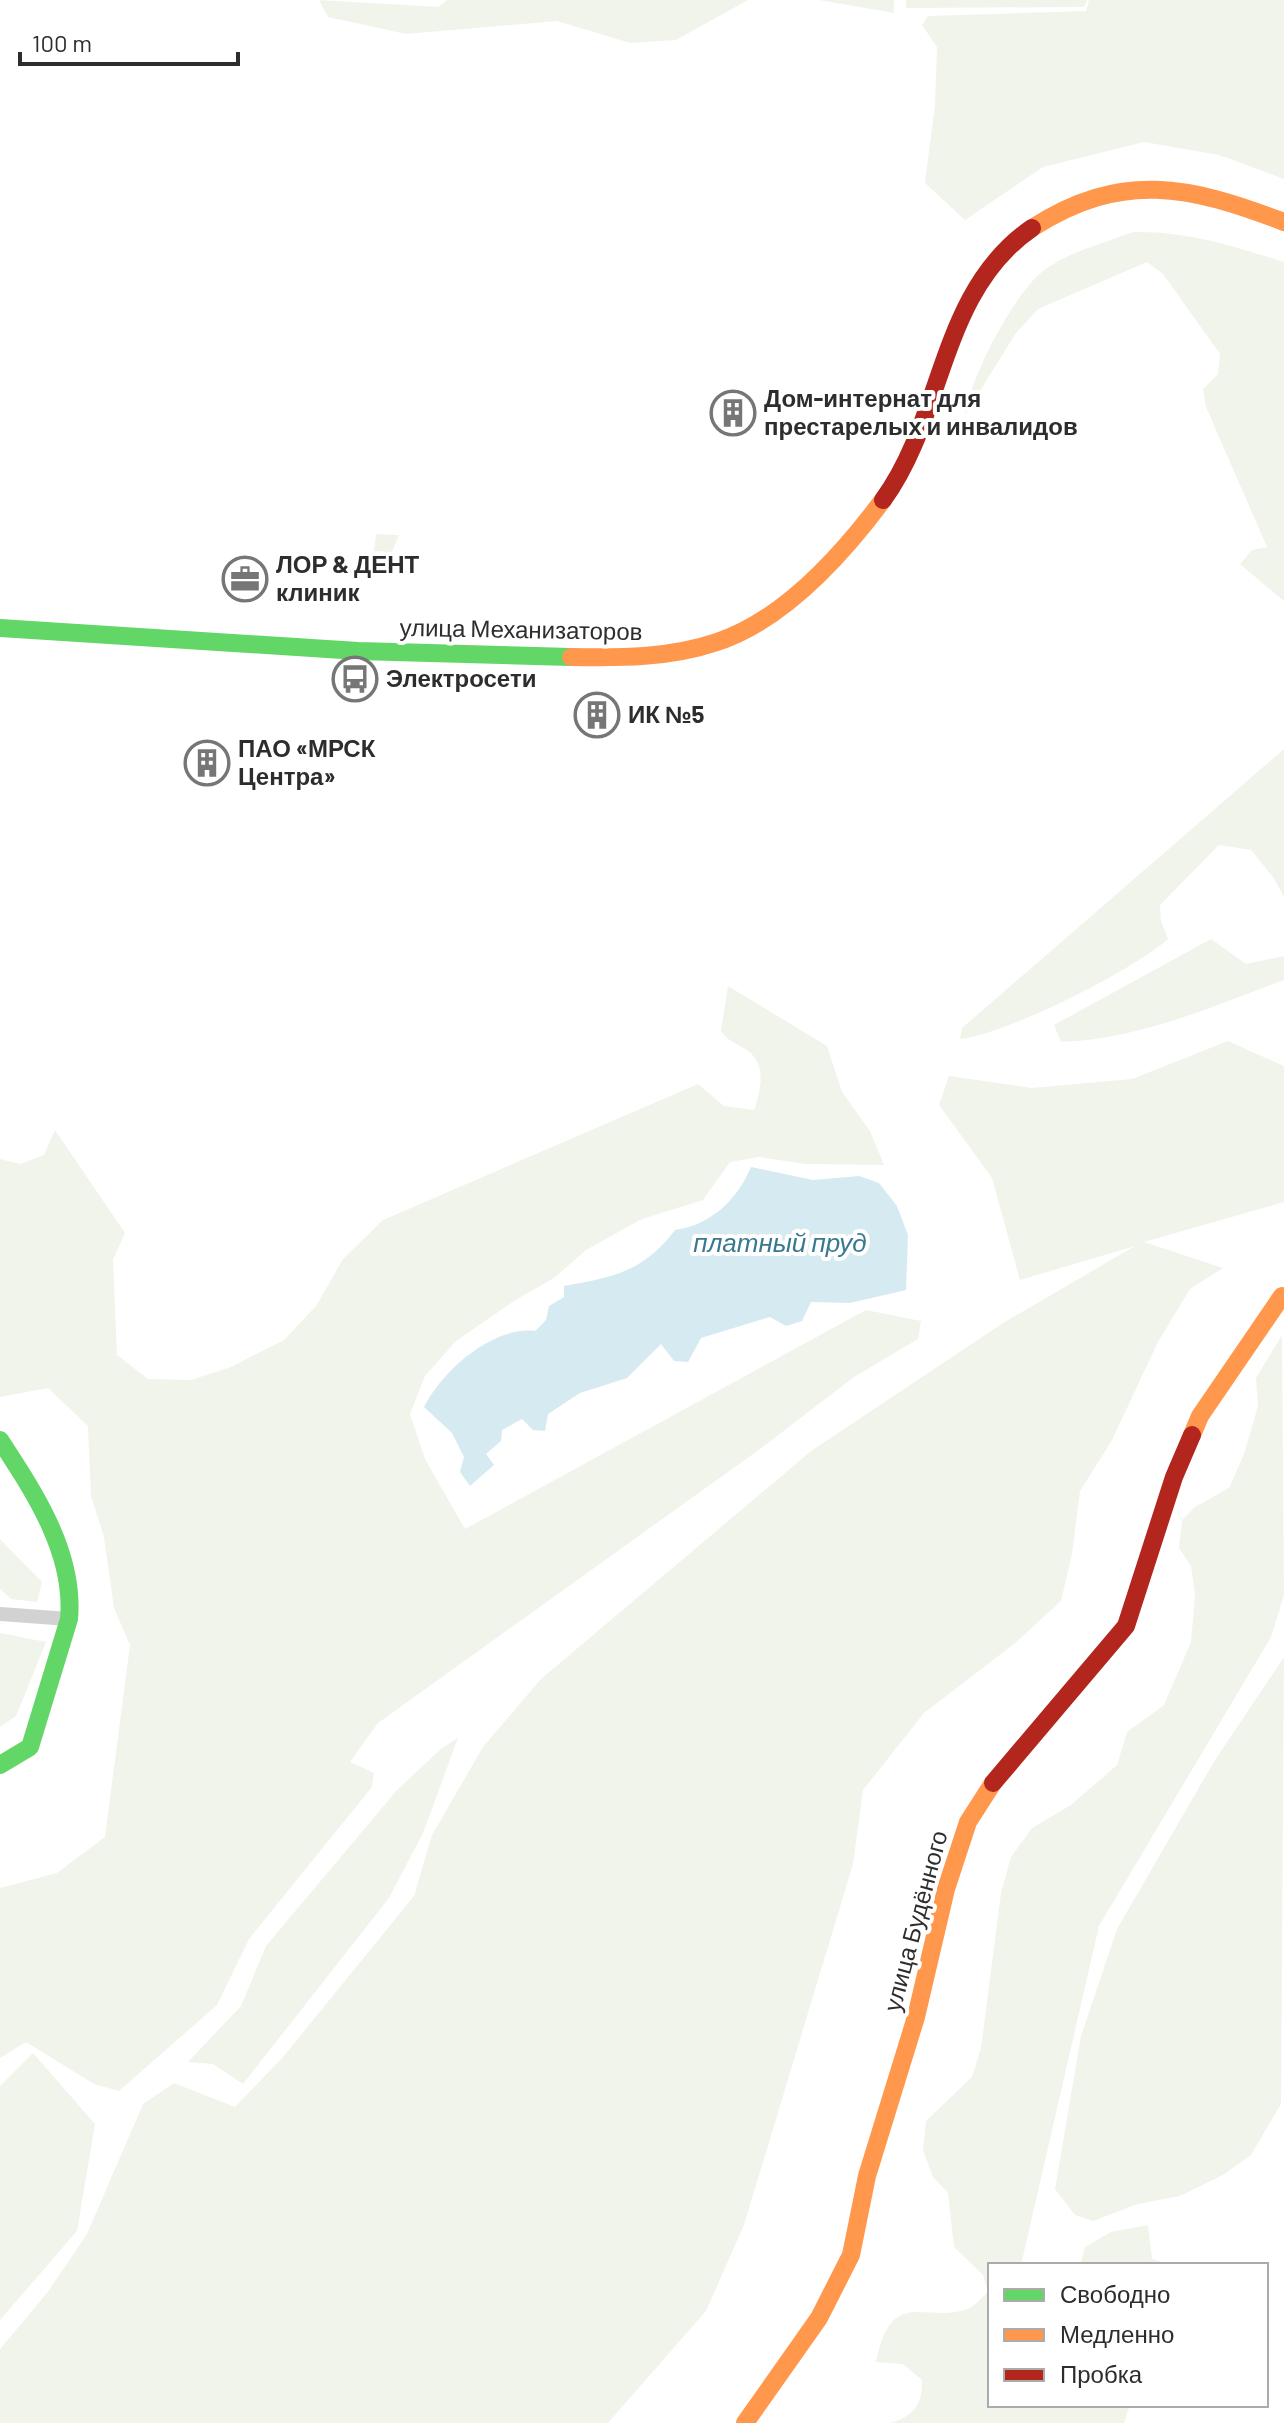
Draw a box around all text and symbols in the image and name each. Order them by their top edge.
scale bar [20,16,238,66]
text: 100 m [32,28,92,57]
place label: Дом-интернат для престарелых и инвалидов [764,383,1078,440]
building icon: Дом-интернат для престарелых и инвалидов [709,389,757,437]
place label: ЛОР & ДЕНТ клиник [276,549,419,606]
office icon: ЛОР & ДЕНТ клиник [221,555,269,603]
street label: улица Механизаторов [399,612,643,645]
bus stop icon: Электросети [331,655,379,703]
place label: Электросети [386,663,536,692]
building icon: ИК №5 [573,691,621,739]
place label: ИК №5 [628,699,704,728]
place label: ПАО «МРСК Центра» [238,733,376,790]
building icon: ПАО «МРСК Центра» [183,739,231,787]
water label: платный пруд [693,1226,867,1257]
street label: улица Будённого [876,1827,953,2014]
legend [988,2263,1268,2407]
text: Свободно [1060,2279,1170,2308]
text: Медленно [1060,2319,1174,2348]
text: Пробка [1060,2359,1143,2388]

